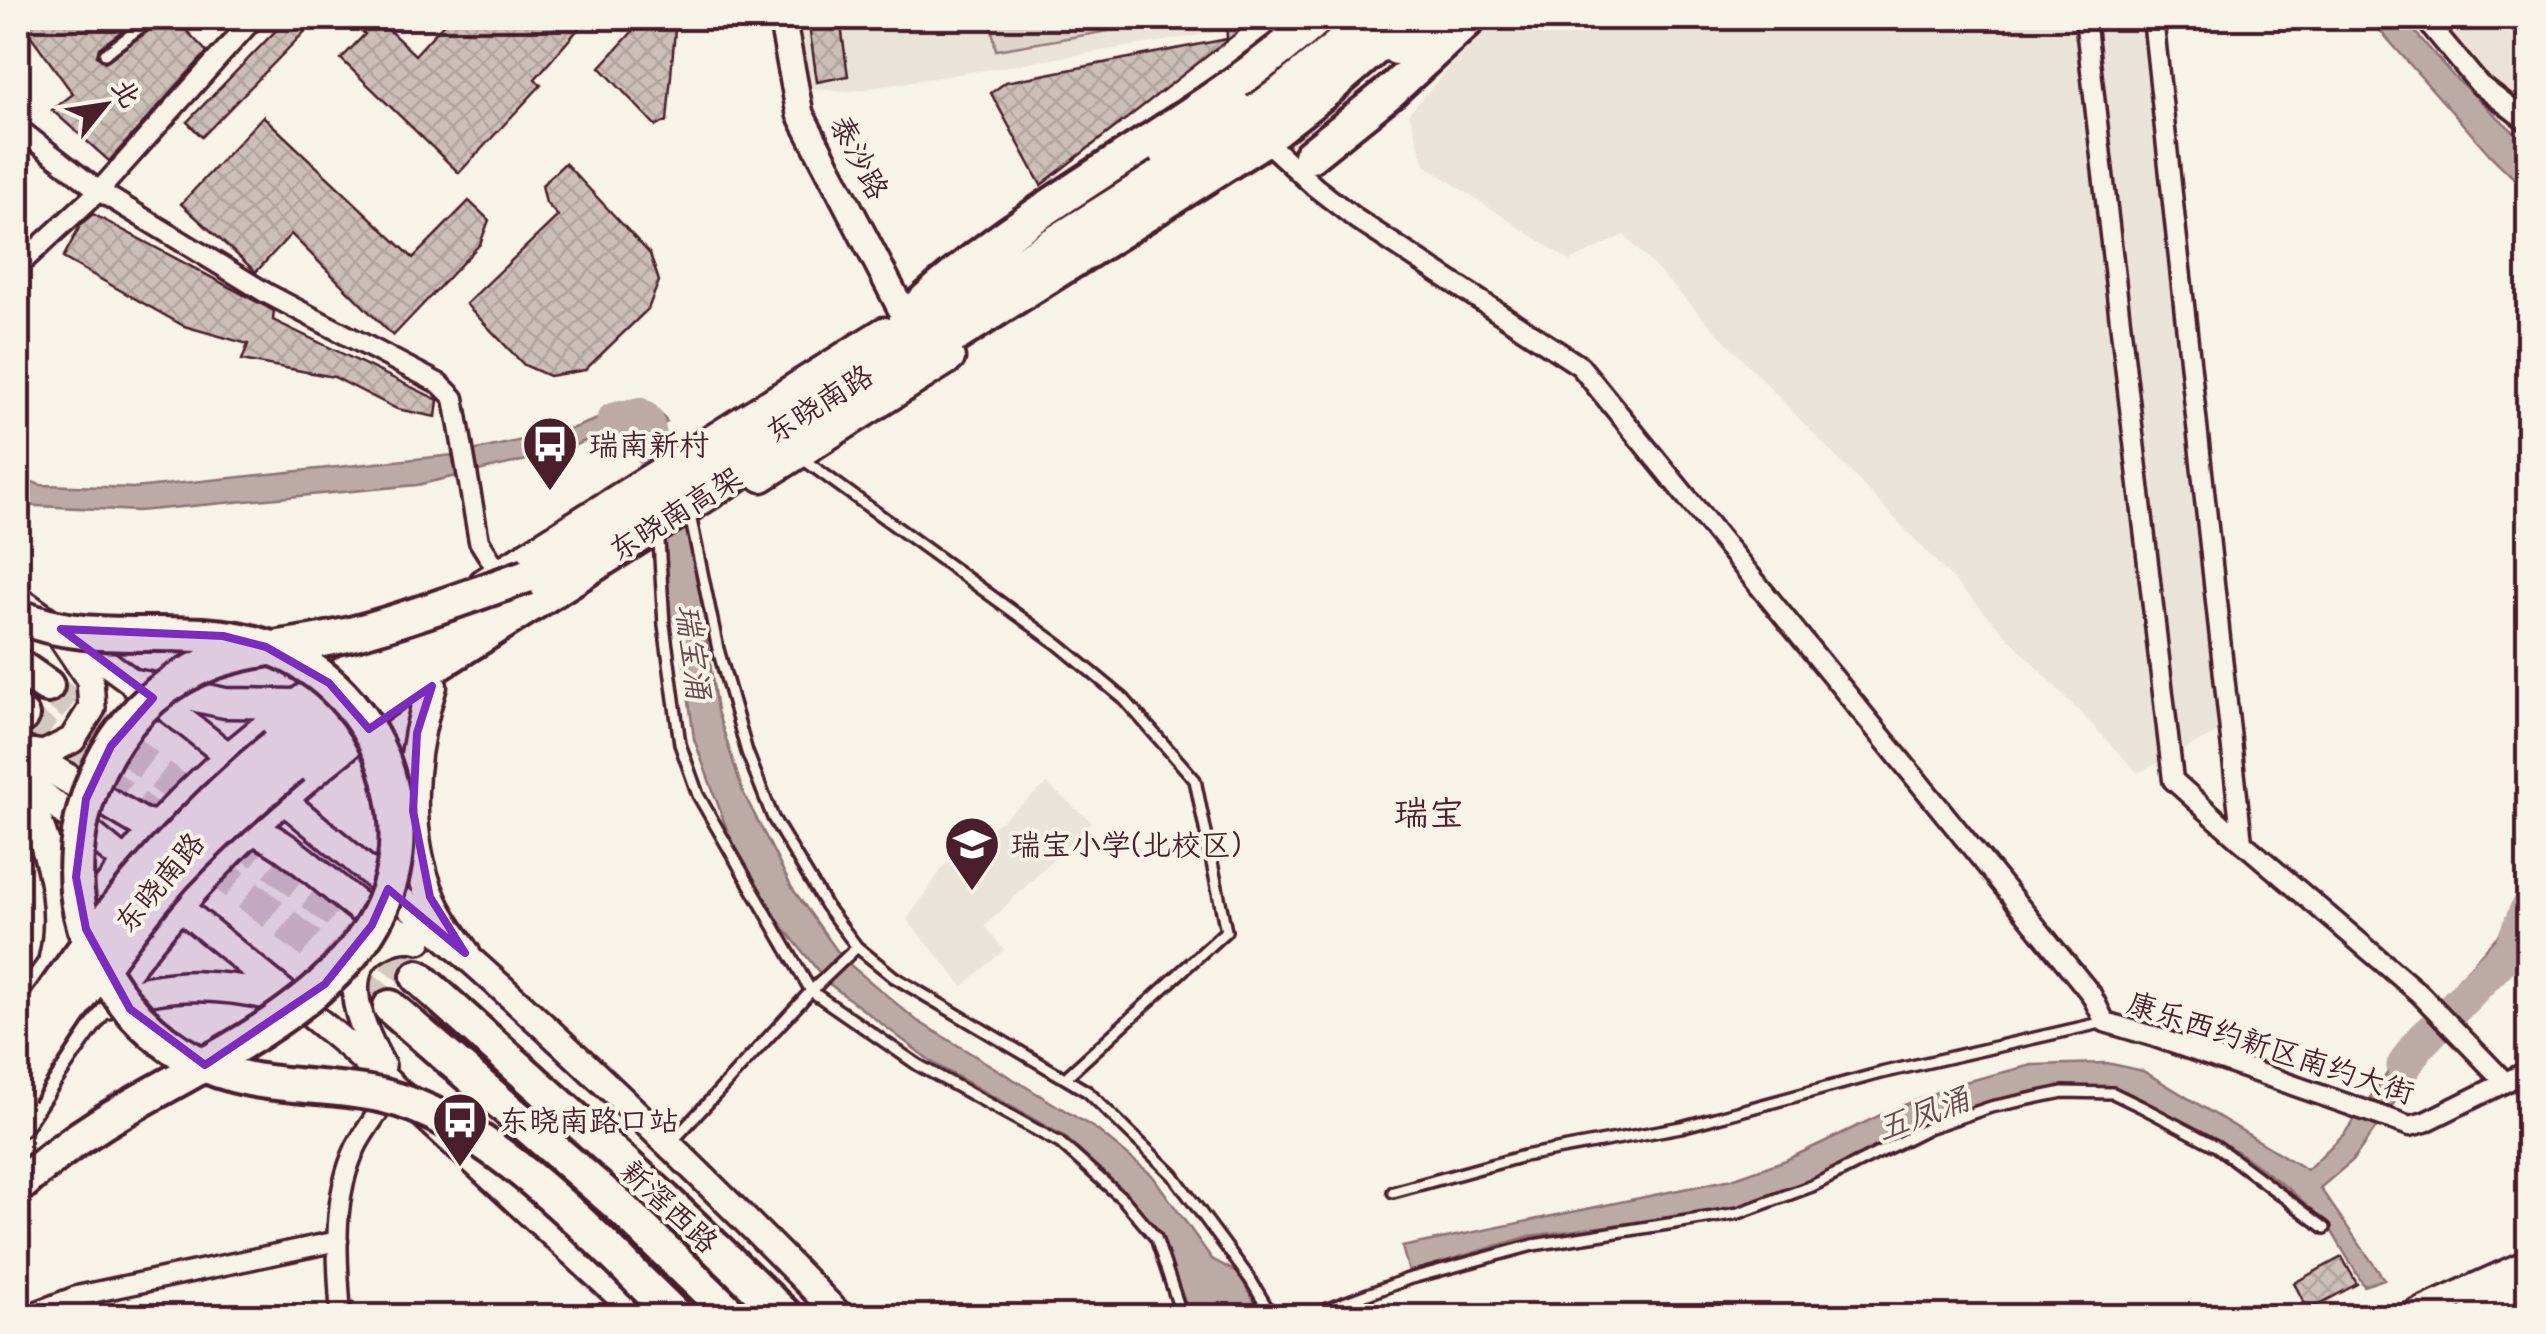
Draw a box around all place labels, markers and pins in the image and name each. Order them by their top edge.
bus stop icon: 瑞南新村 [520,414,580,493]
place label: 瑞南新村 [589,424,709,464]
school or university icon: 瑞宝小学(北校区) [942,814,1002,893]
place label: 瑞宝小学(北校区) [1011,824,1242,864]
bus stop icon: 东晓南路口站 [430,1090,490,1169]
place label: 东晓南路口站 [499,1100,679,1140]

